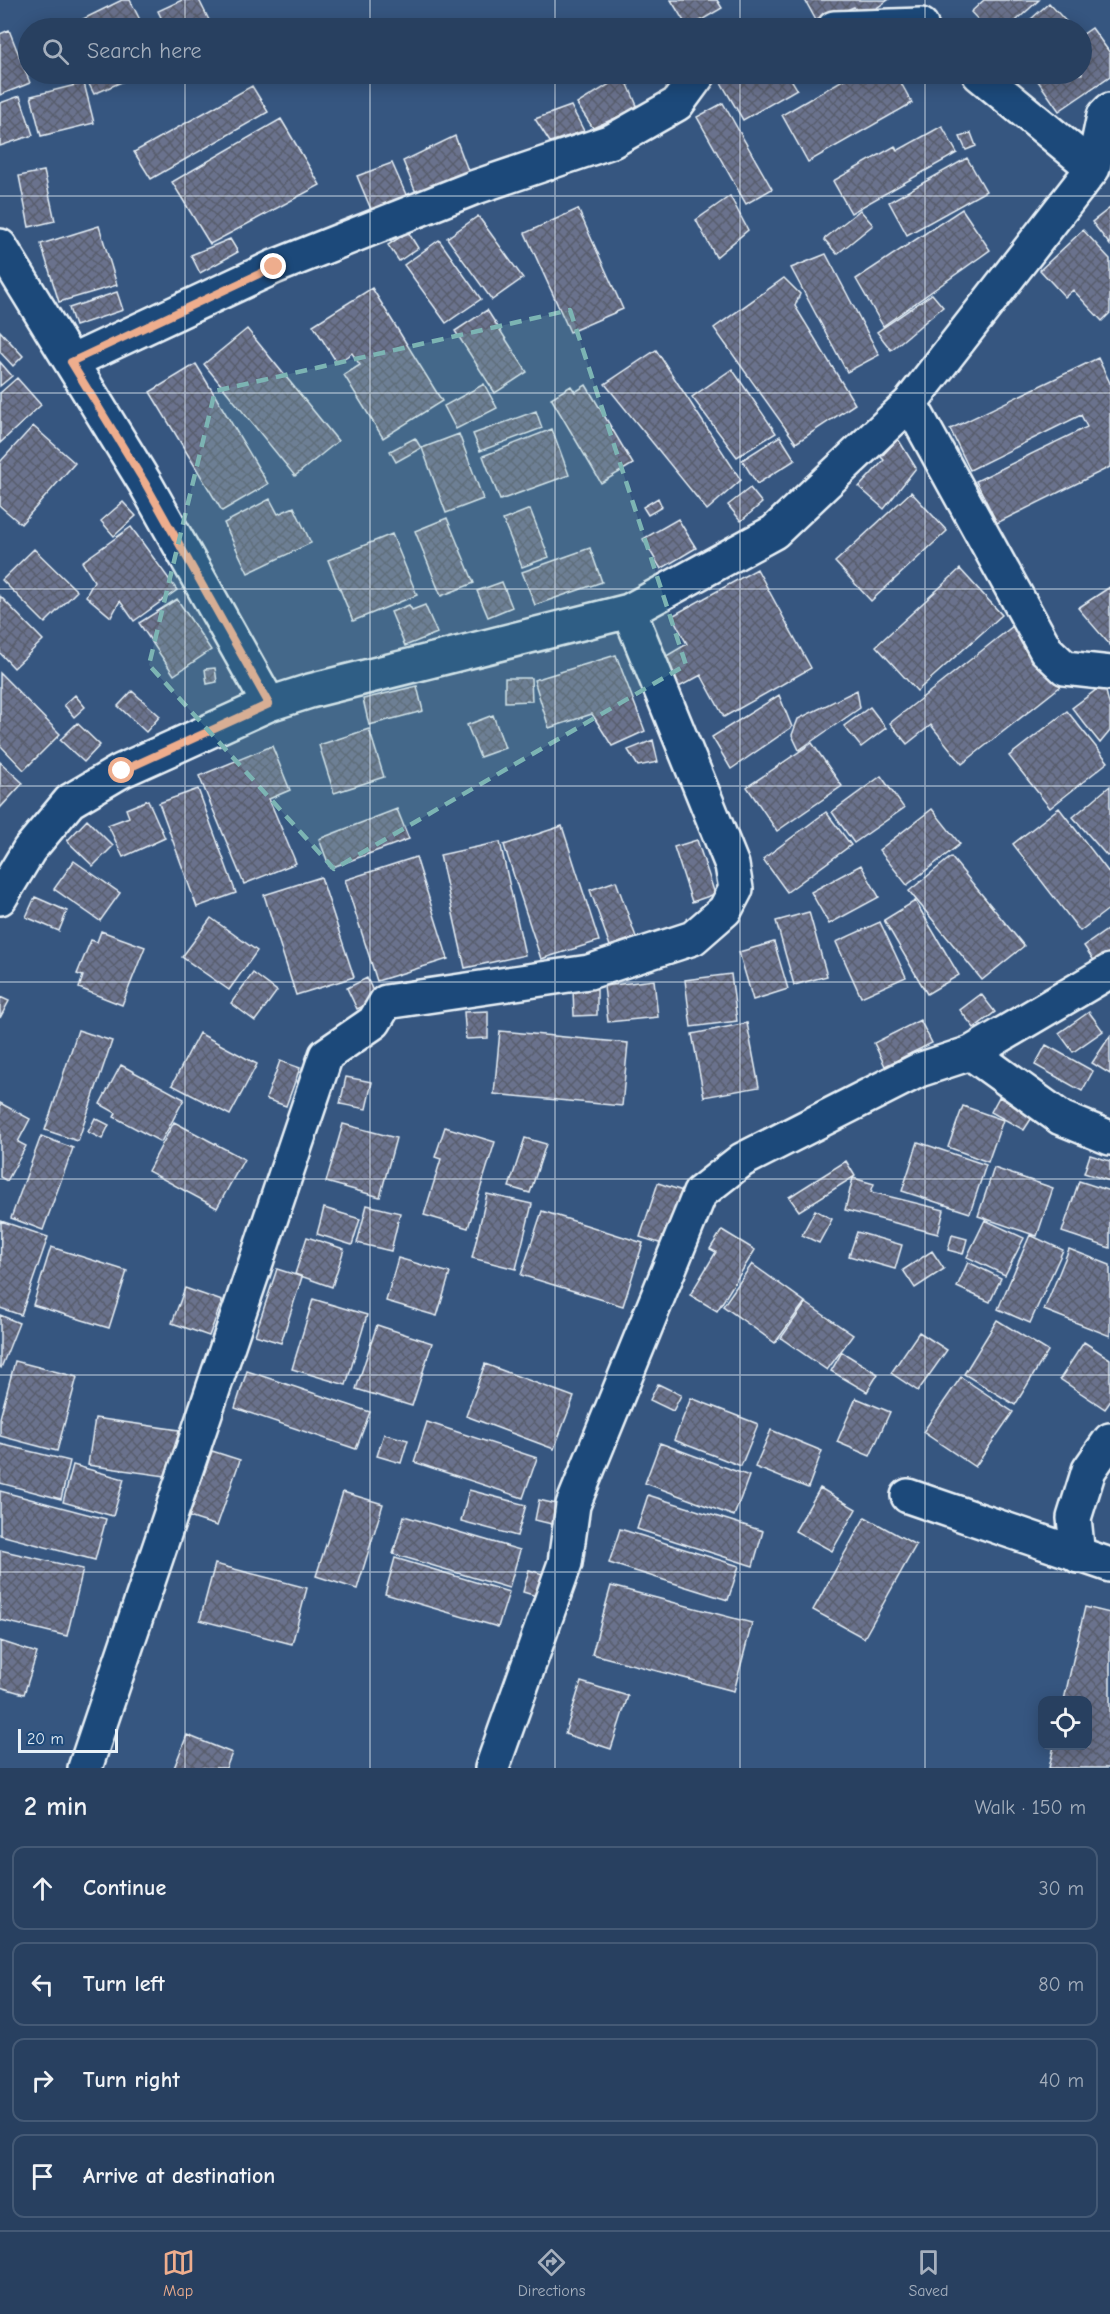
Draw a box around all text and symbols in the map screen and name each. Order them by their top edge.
search box [18,18,1092,84]
icon: search [39,35,72,68]
text: Search here [87,38,202,64]
route end [260,253,286,279]
route start [108,757,134,783]
map controls [1038,1696,1092,1750]
button: locate [1038,1696,1092,1750]
scale bar [18,1726,118,1754]
text: 20 m [27,1730,64,1748]
text: 2 min [24,1792,87,1822]
text: Walk · 150 m [975,1796,1086,1819]
icon: ahead [26,1872,59,1905]
text: Continue [83,1875,166,1901]
text: 30 m [1038,1877,1084,1900]
icon: left [26,1968,59,2001]
text: Turn left [83,1971,165,1997]
text: 80 m [1038,1973,1084,1996]
icon: right [26,2064,59,2097]
text: Turn right [83,2067,180,2093]
text: 40 m [1039,2069,1084,2092]
icon: arrive [26,2160,59,2193]
text: Arrive at destination [83,2163,275,2189]
tab: Map [162,2246,195,2300]
tab: Directions [518,2246,585,2300]
tab: Saved [908,2246,948,2300]

